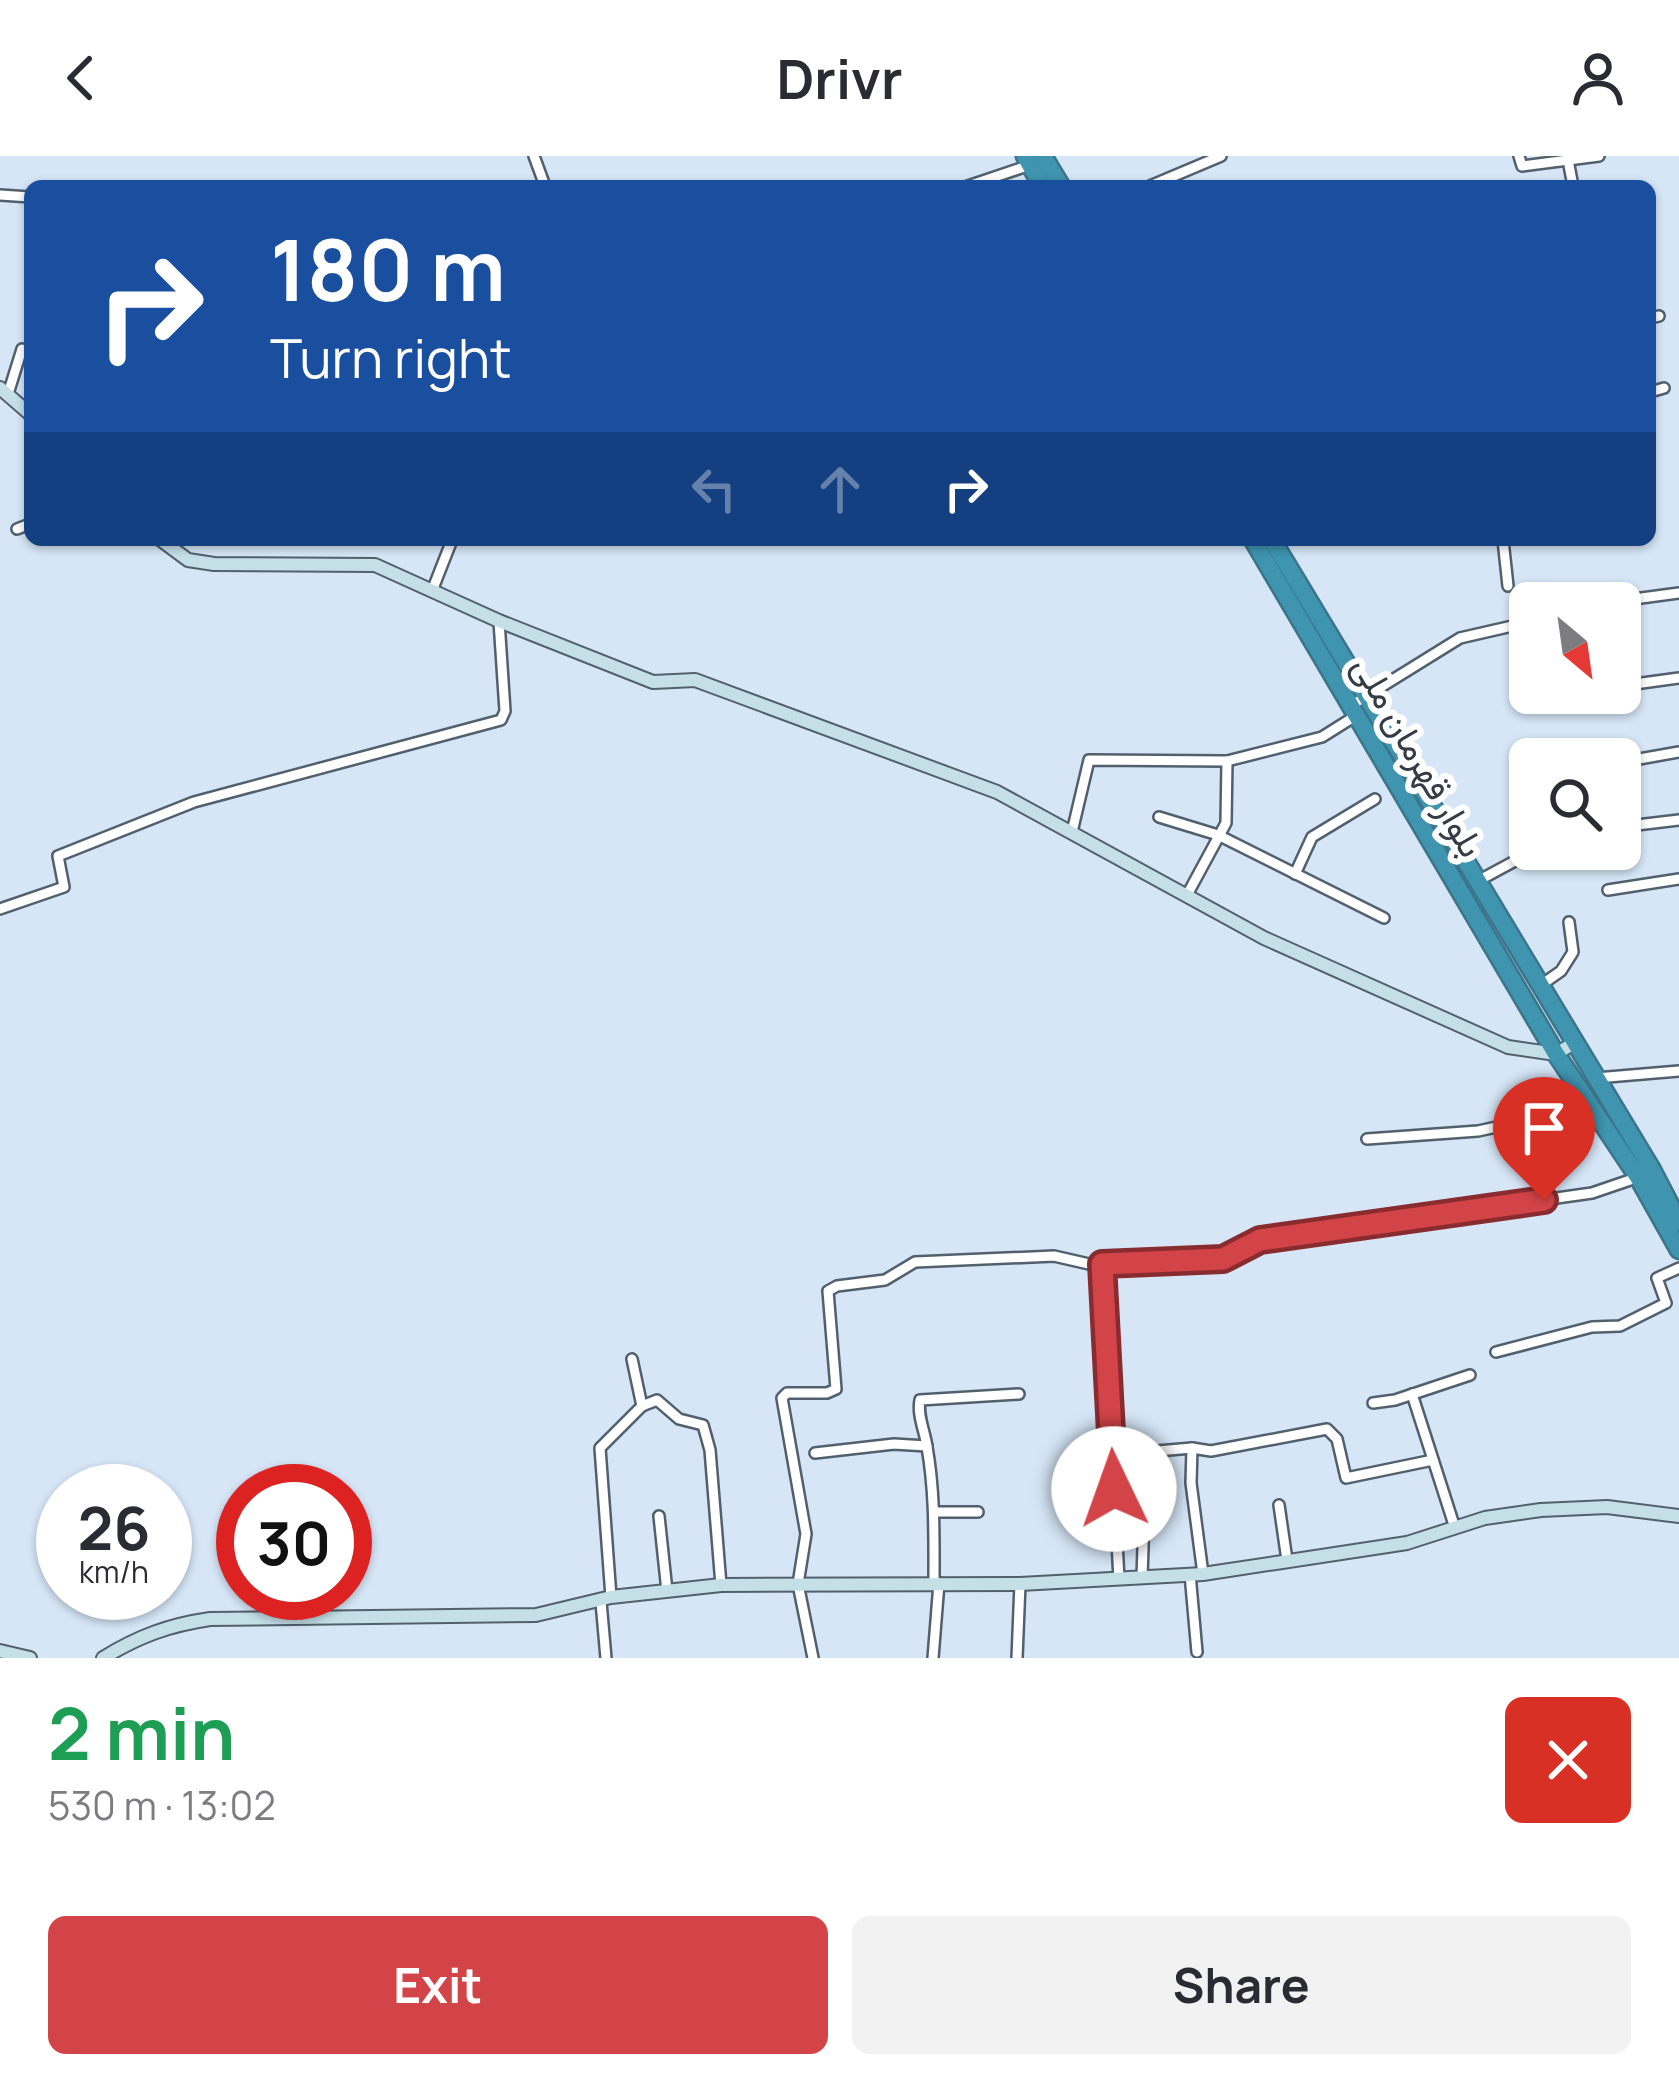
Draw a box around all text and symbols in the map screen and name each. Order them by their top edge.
text: Drivr [777,41,902,115]
icon: back [48,45,114,111]
icon: person [1565,45,1631,111]
text: 180 m [270,211,506,326]
icon: right [72,228,228,384]
text: Turn right [270,320,512,394]
icon: left [681,456,747,522]
icon: ahead [807,456,873,522]
icon: right [933,456,999,522]
north arrow [1509,582,1641,714]
map controls [1509,582,1641,870]
street label: بلوار قهرمان ملی [1342,646,1497,866]
button: search [1509,738,1641,870]
pin [1493,1077,1595,1200]
icon: arrive [1511,1095,1577,1161]
position arrow [1051,1426,1177,1552]
speed limit sign: 30 [216,1464,372,1620]
text: 26 [77,1486,151,1568]
text: km/h [79,1551,149,1592]
text: 2 min [48,1683,235,1782]
button: close [1505,1697,1631,1823]
text: 530 m · 13:02 [48,1778,276,1832]
button: Exit [48,1916,828,2054]
button: Share [852,1916,1631,2054]

